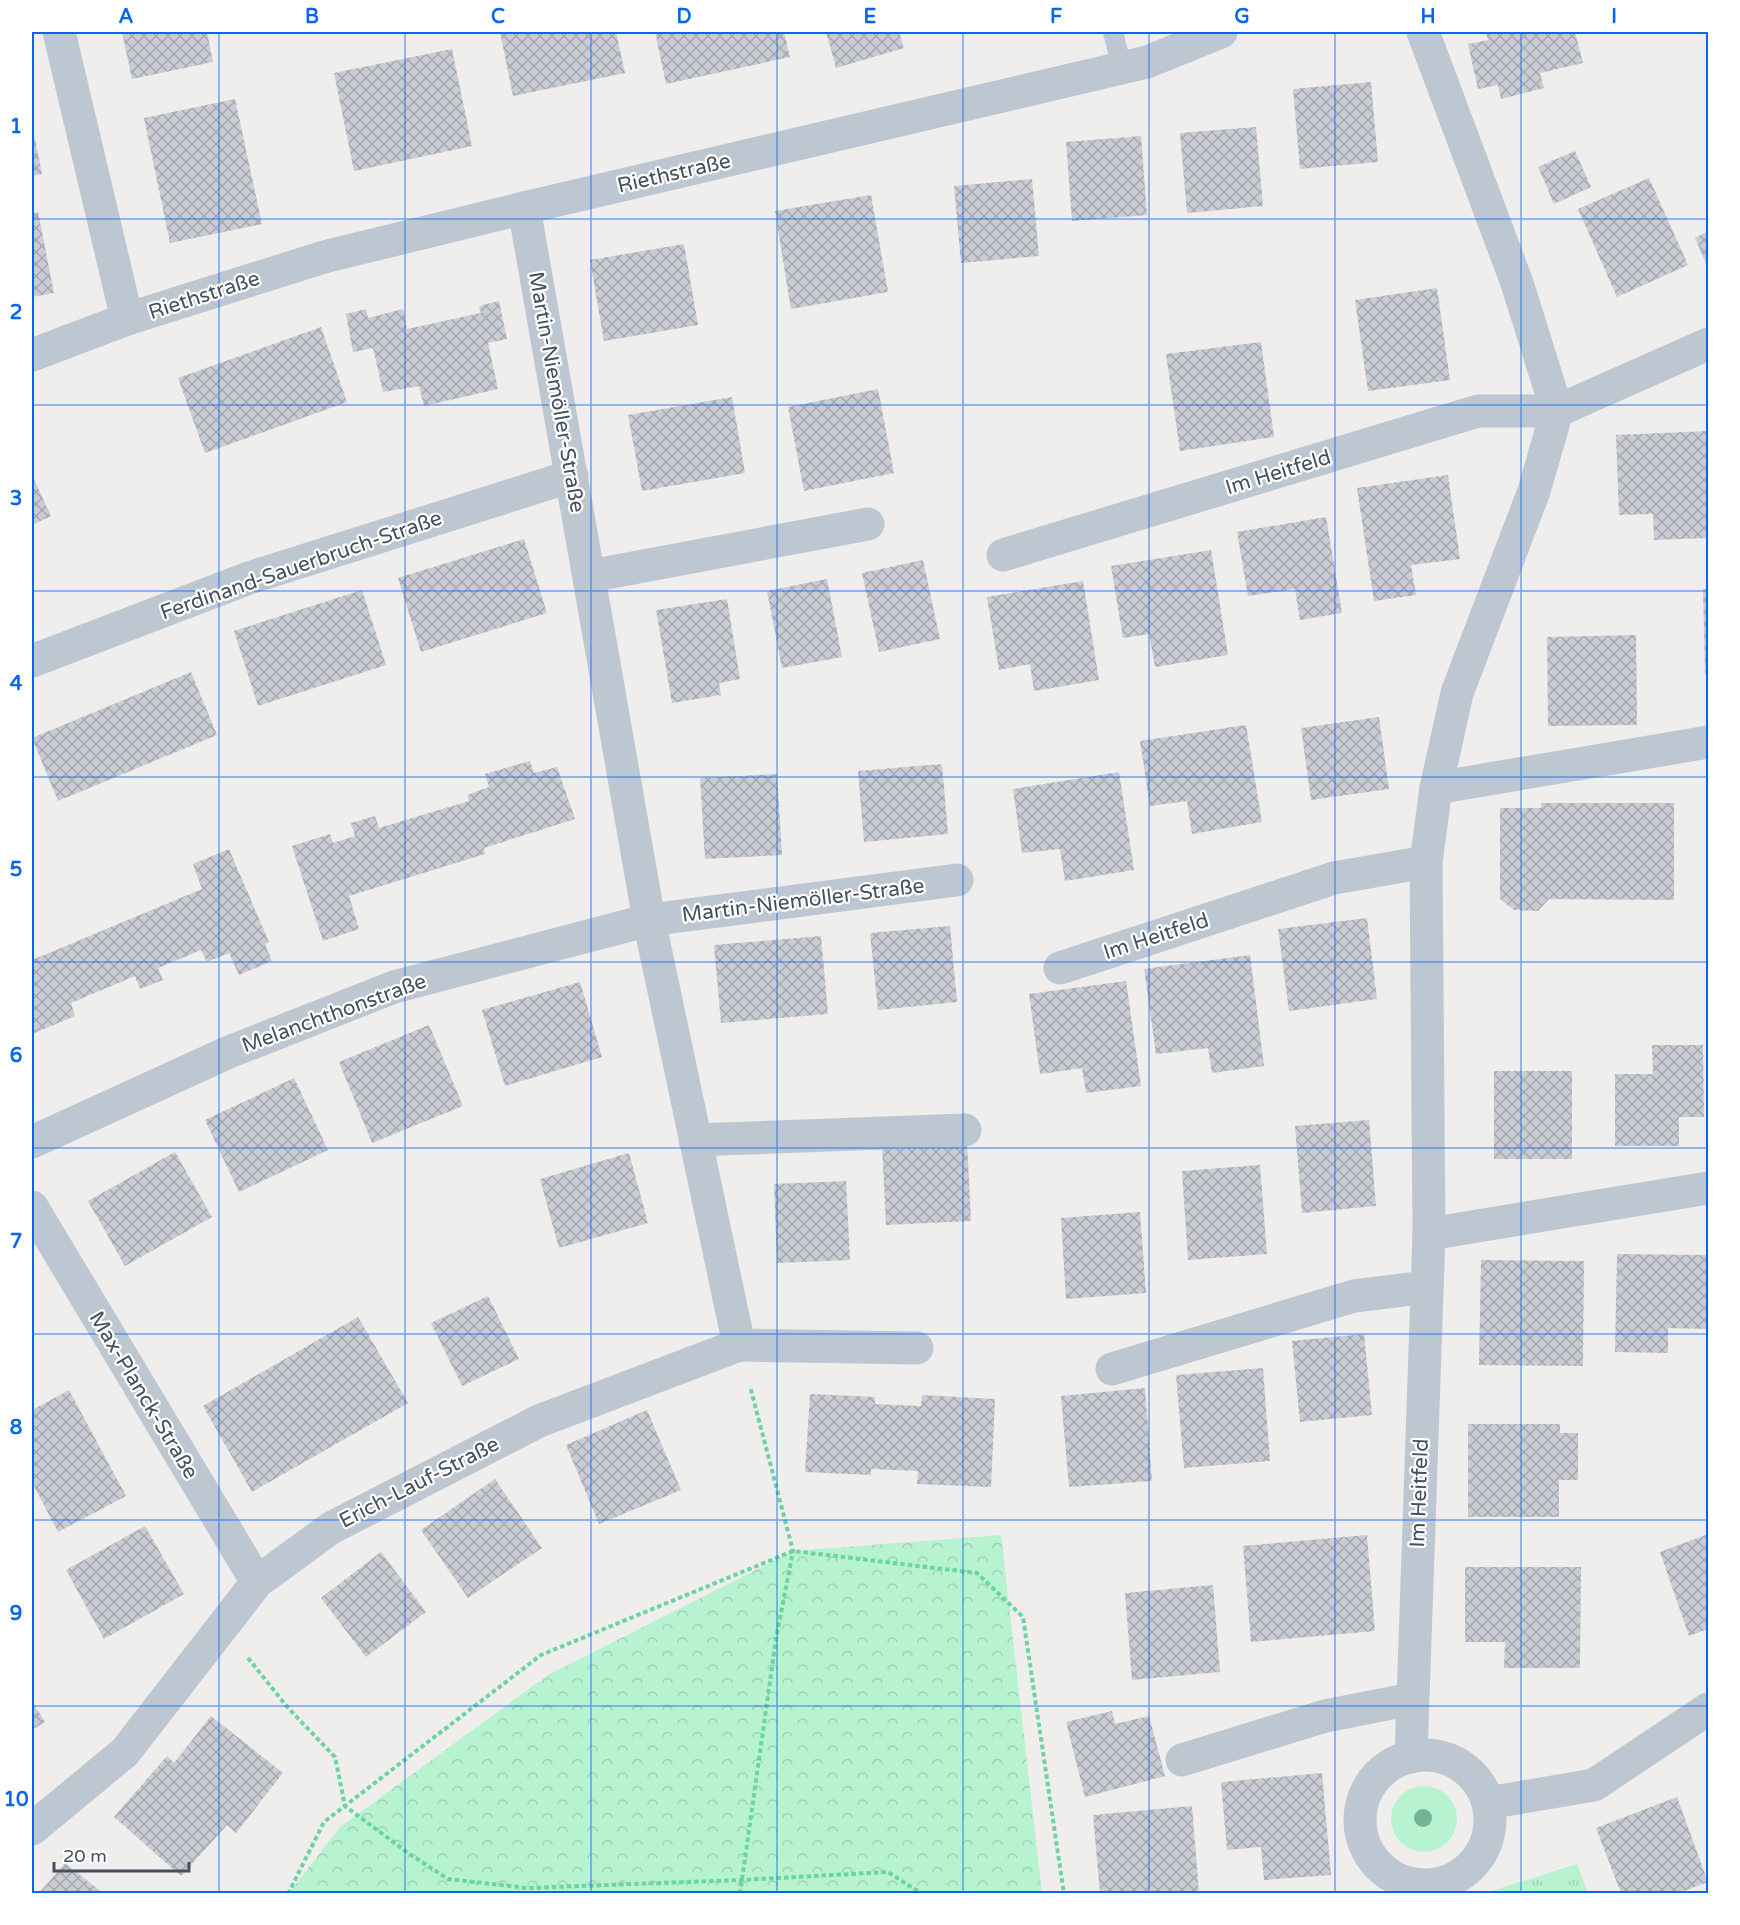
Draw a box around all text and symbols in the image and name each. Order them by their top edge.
text: A [119,5,134,29]
text: B [305,5,319,29]
text: C [491,5,505,29]
text: D [676,5,692,29]
text: E [864,5,877,29]
text: F [1050,5,1062,29]
text: G [1234,5,1250,29]
text: H [1420,5,1436,29]
text: I [1611,5,1617,29]
text: 1 [10,115,22,139]
street label: Riethstraße [615,148,733,199]
street label: Riethstraße [145,266,263,325]
street label: Martin-Niemöller-Straße [523,270,590,515]
text: 2 [10,301,22,325]
street label: Im Heitfeld [1222,445,1334,500]
text: 3 [10,487,22,511]
street label: Ferdinand-Sauerbruch-Straße [157,505,445,626]
text: 4 [10,672,23,696]
text: 5 [10,858,22,882]
street label: Martin-Niemöller-Straße [680,873,926,928]
street label: Im Heitfeld [1100,908,1212,965]
street label: Melanchthonstraße [239,968,430,1058]
text: 6 [10,1044,22,1068]
text: 7 [10,1230,22,1254]
street label: Max-Planck-Straße [84,1307,204,1484]
text: 8 [10,1416,22,1440]
street label: Erich-Lauf-Straße [335,1431,504,1534]
street label: Im Heitfeld [1405,1438,1434,1548]
text: 9 [10,1602,22,1626]
text: 10 [3,1788,29,1812]
scale bar [54,1835,189,1873]
text: 20 m [63,1845,107,1867]

